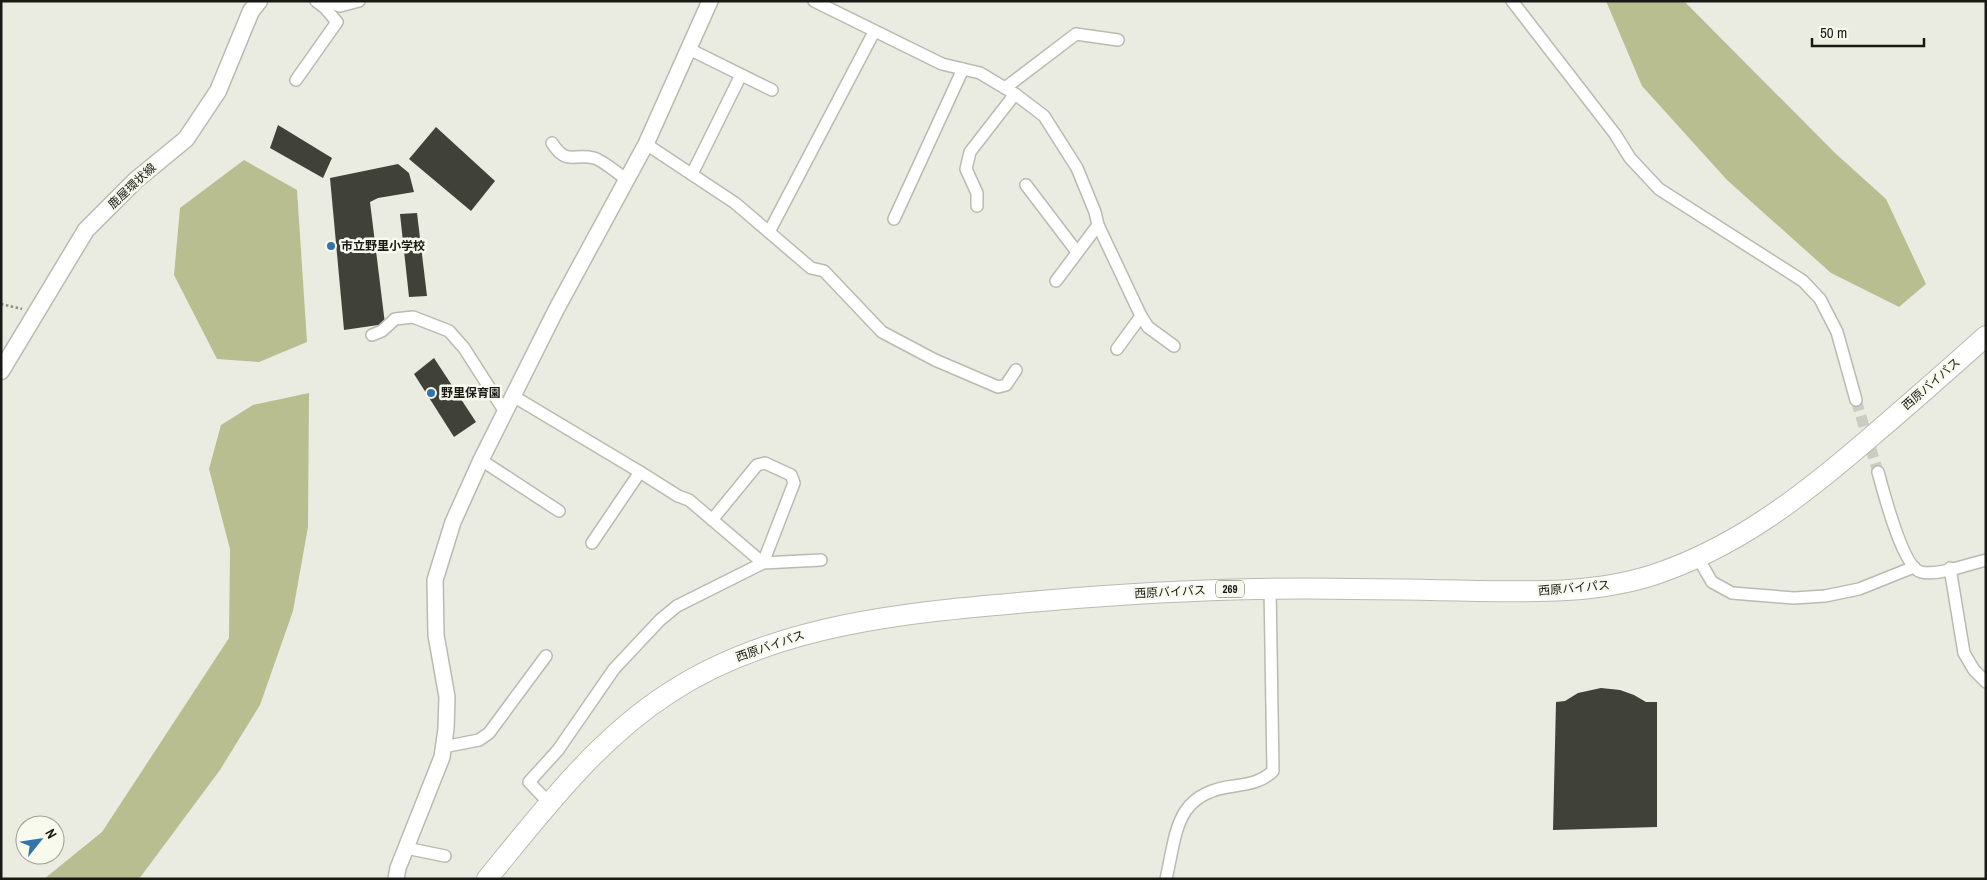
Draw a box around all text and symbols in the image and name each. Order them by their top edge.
scale bar [1812,15,1924,47]
text: 50 m [1820,22,1847,43]
street label: 鹿屋環状線 [105,160,159,212]
place label: 市立野里小学校 [341,238,425,254]
marker: 市立野里小学校 [325,240,337,252]
street label: 西原バイパス [1899,354,1963,414]
place label: 野里保育園 [441,385,501,401]
marker: 野里保育園 [425,387,437,399]
street label: 西原バイパス [1538,577,1610,599]
road number: 269 [1216,580,1244,598]
street label: 西原バイパス [1134,582,1206,602]
street label: 西原バイパス [733,627,807,665]
north arrow [15,815,65,865]
text: N [41,825,61,842]

